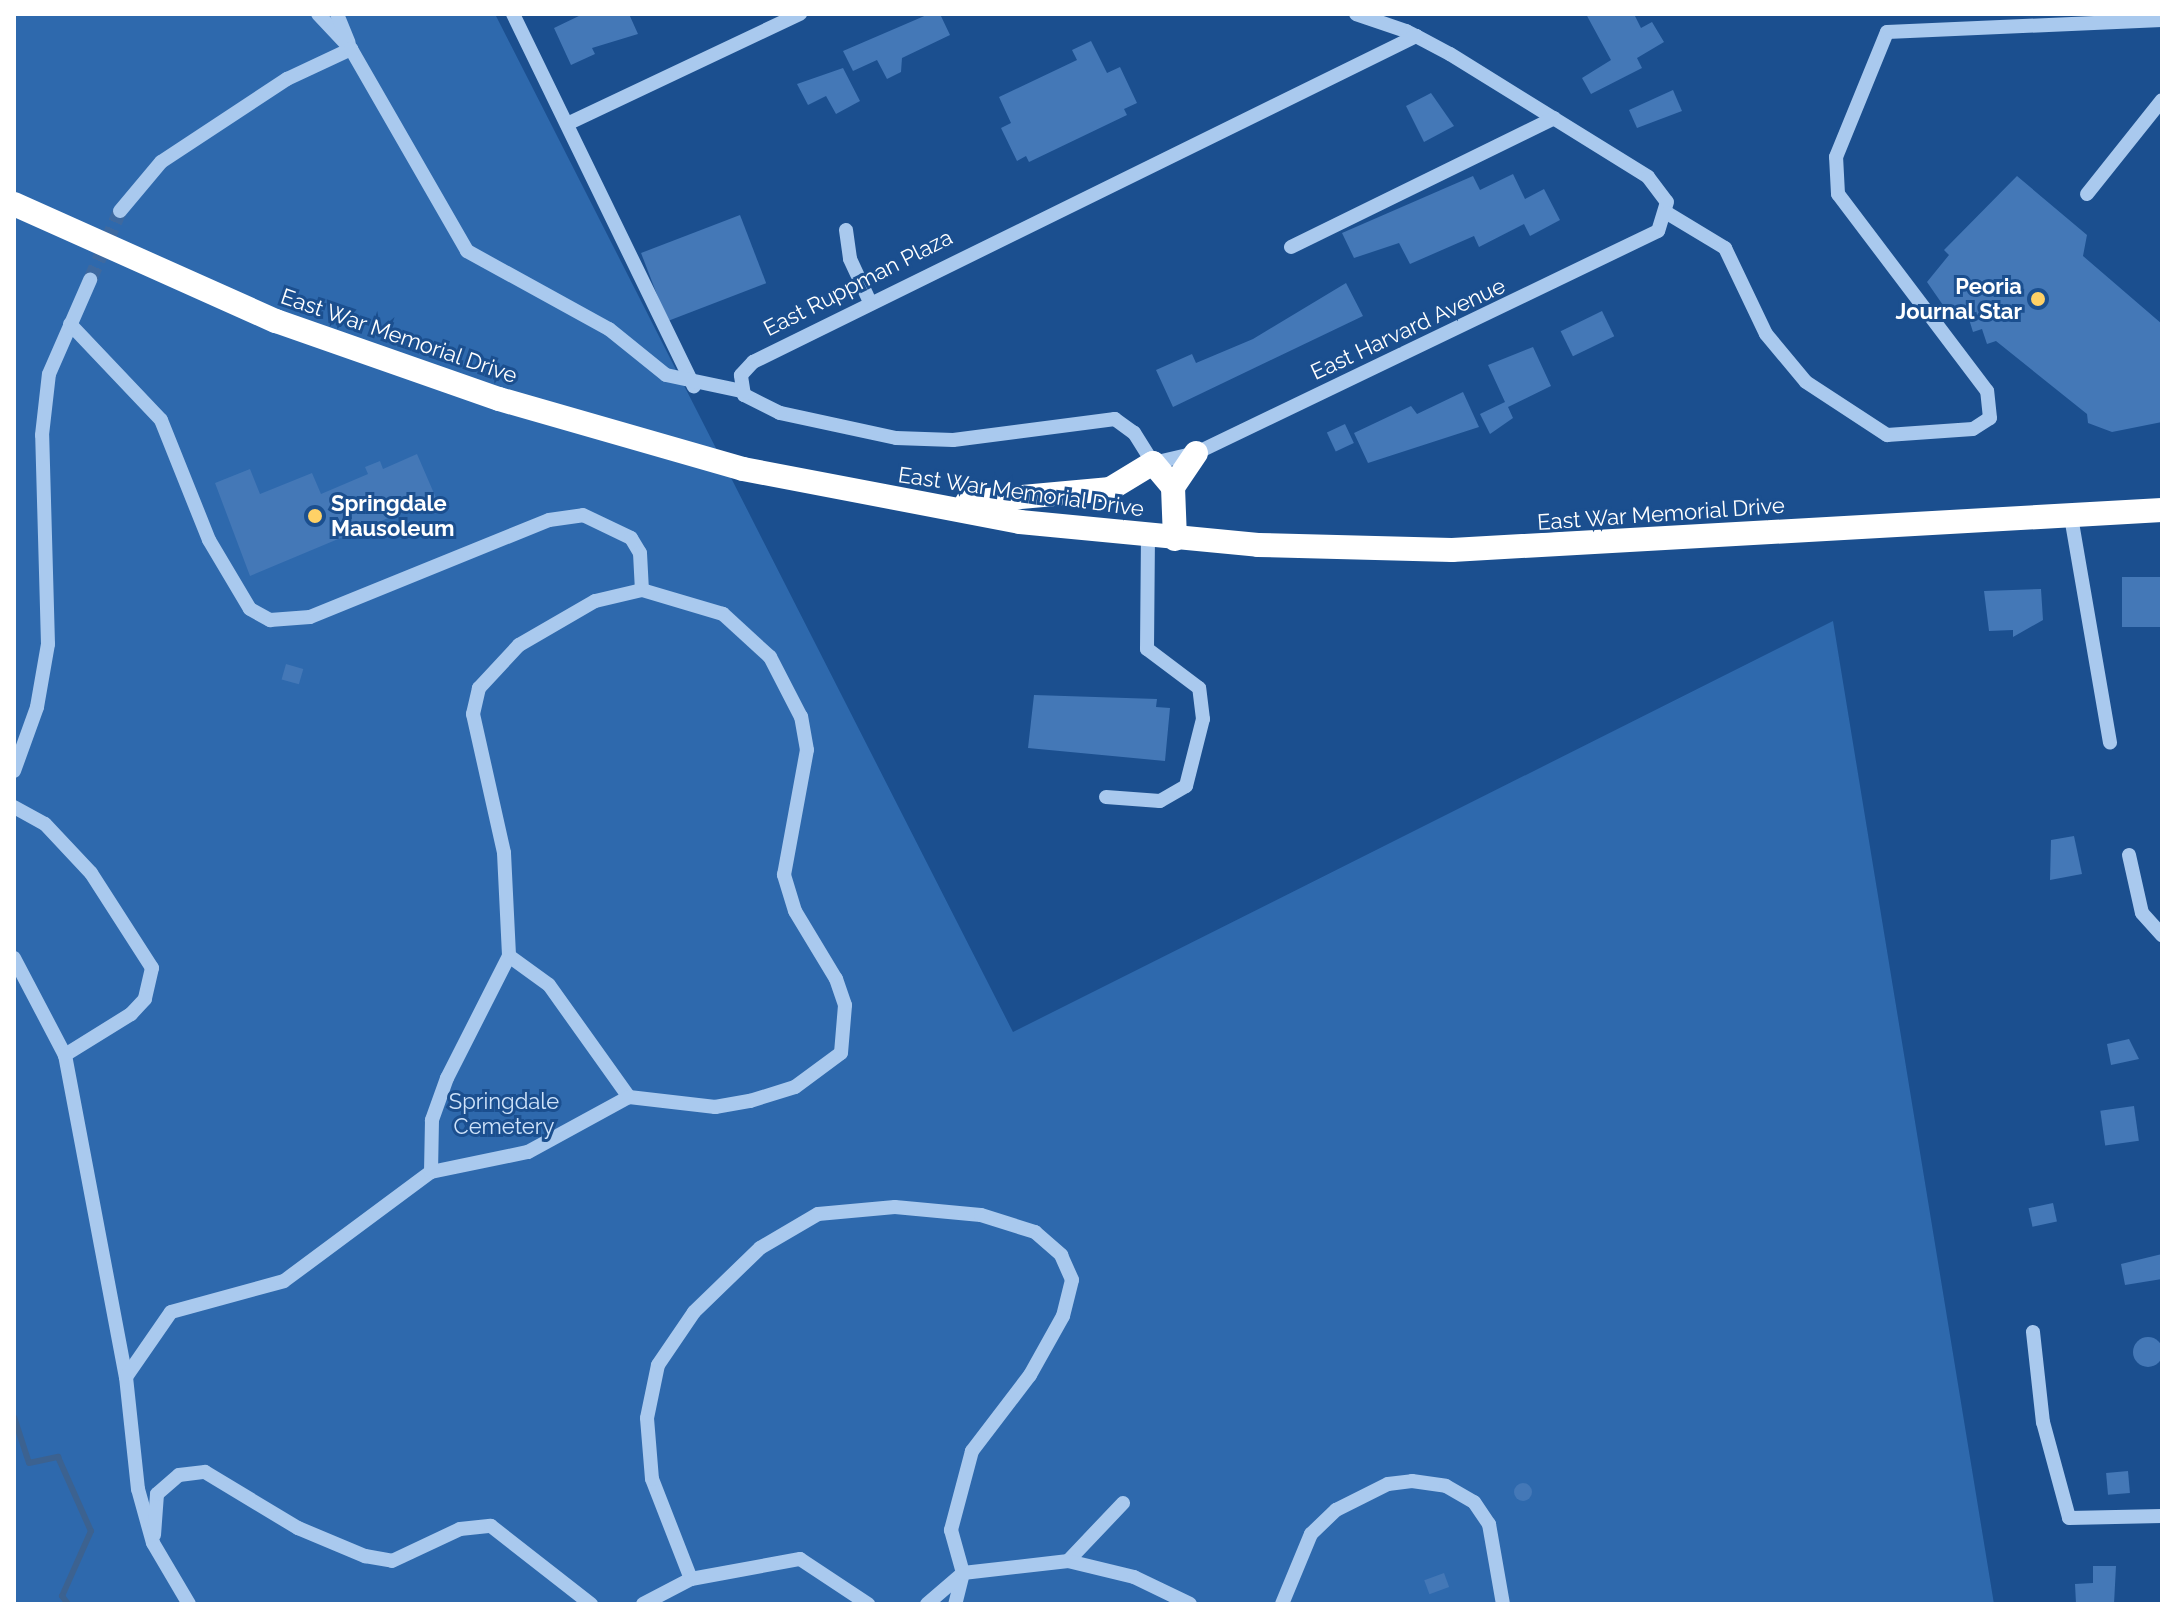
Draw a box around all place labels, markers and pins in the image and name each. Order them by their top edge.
place label: Peoria Journal Star [1895,273,2022,324]
marker: Peoria Journal Star [2029,290,2047,308]
place label: Springdale Mausoleum [331,490,455,542]
marker: Springdale Mausoleum [306,507,324,525]

